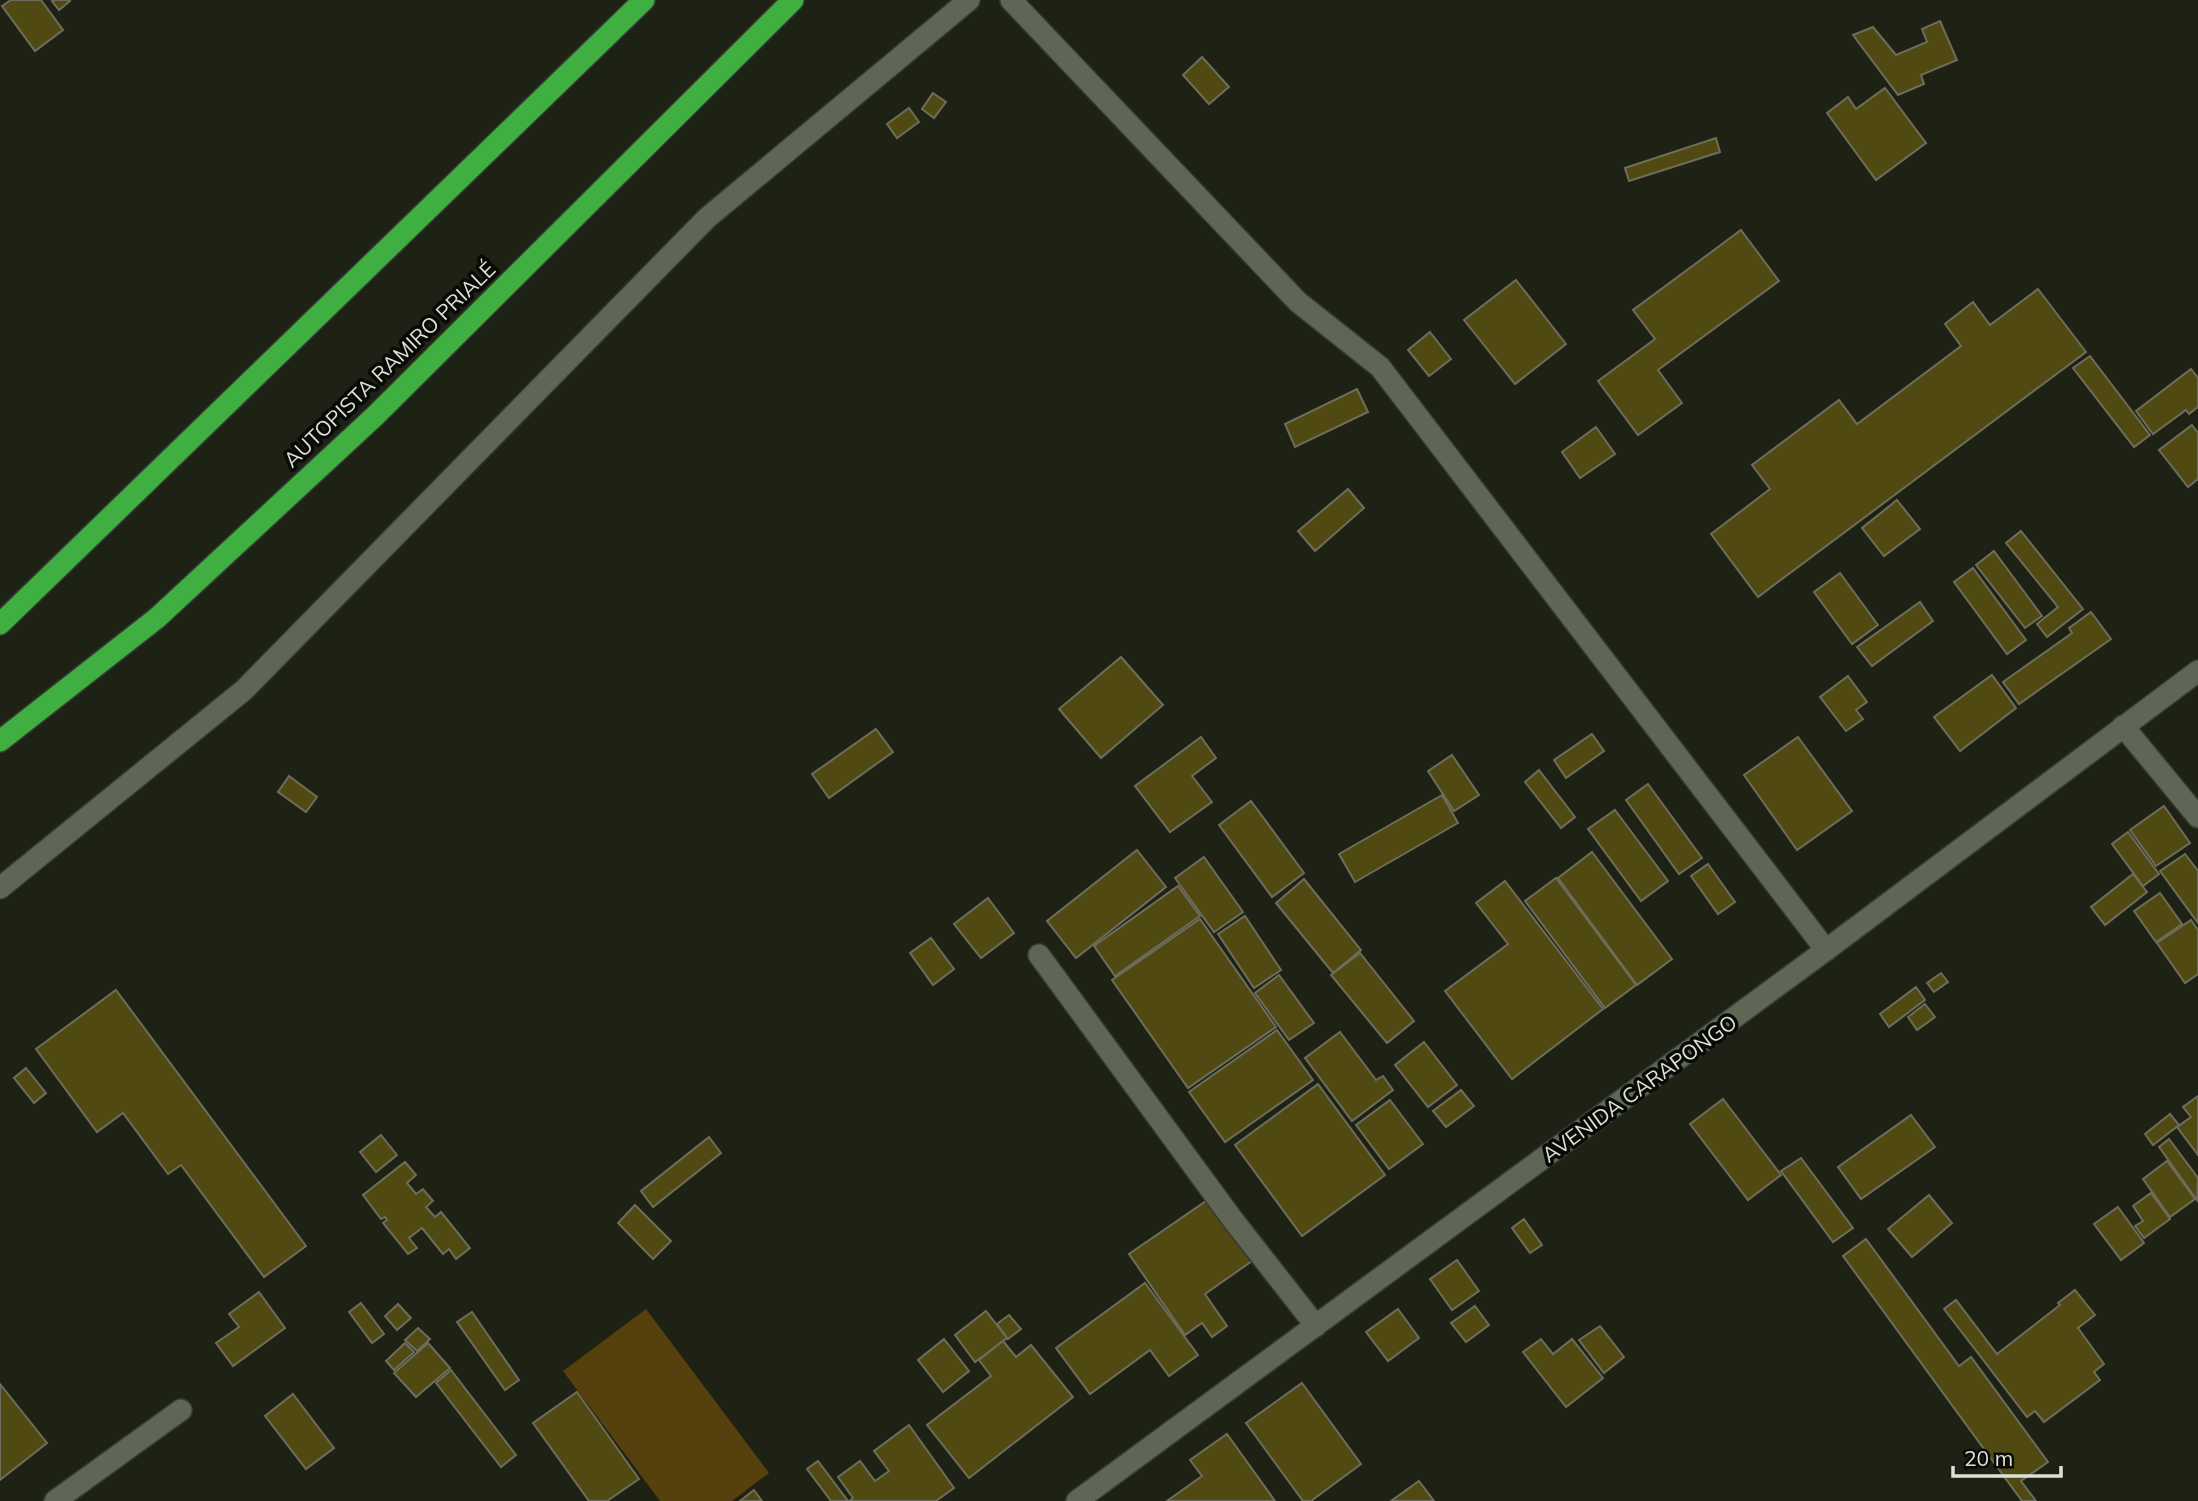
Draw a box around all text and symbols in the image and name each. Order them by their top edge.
street label: AUTOPISTA RAMIRO PRIALÉ [278,256,500,472]
street label: AVENIDA CARAPONGO [1536,1008,1742,1168]
scale bar [1953,1434,2062,1478]
text: 20 m [1964,1445,2013,1471]

